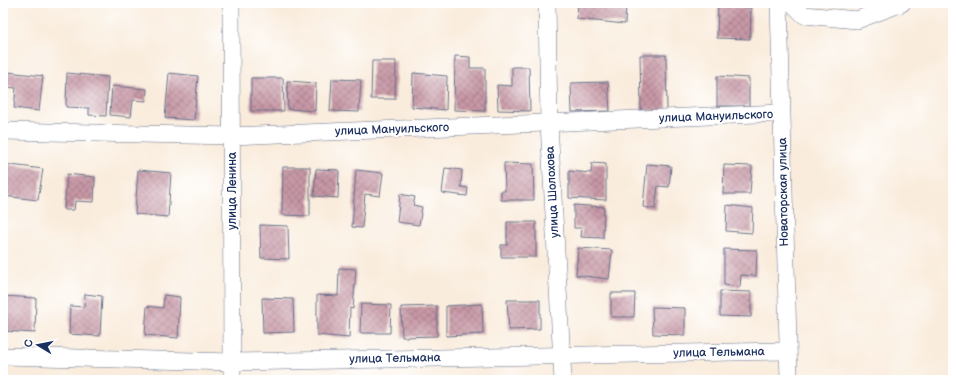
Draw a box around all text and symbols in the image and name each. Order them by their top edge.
street label: улица Мануильского [659,107,773,126]
street label: улица Мануильского [335,120,449,139]
street label: Новаторская улица [775,137,792,247]
street label: улица Шолохова [543,146,562,238]
street label: улица Ленина [225,152,240,230]
north arrow [18,325,58,365]
text: С [22,338,36,348]
street label: улица Тельмана [673,344,765,361]
street label: улица Тельмана [349,350,441,367]

